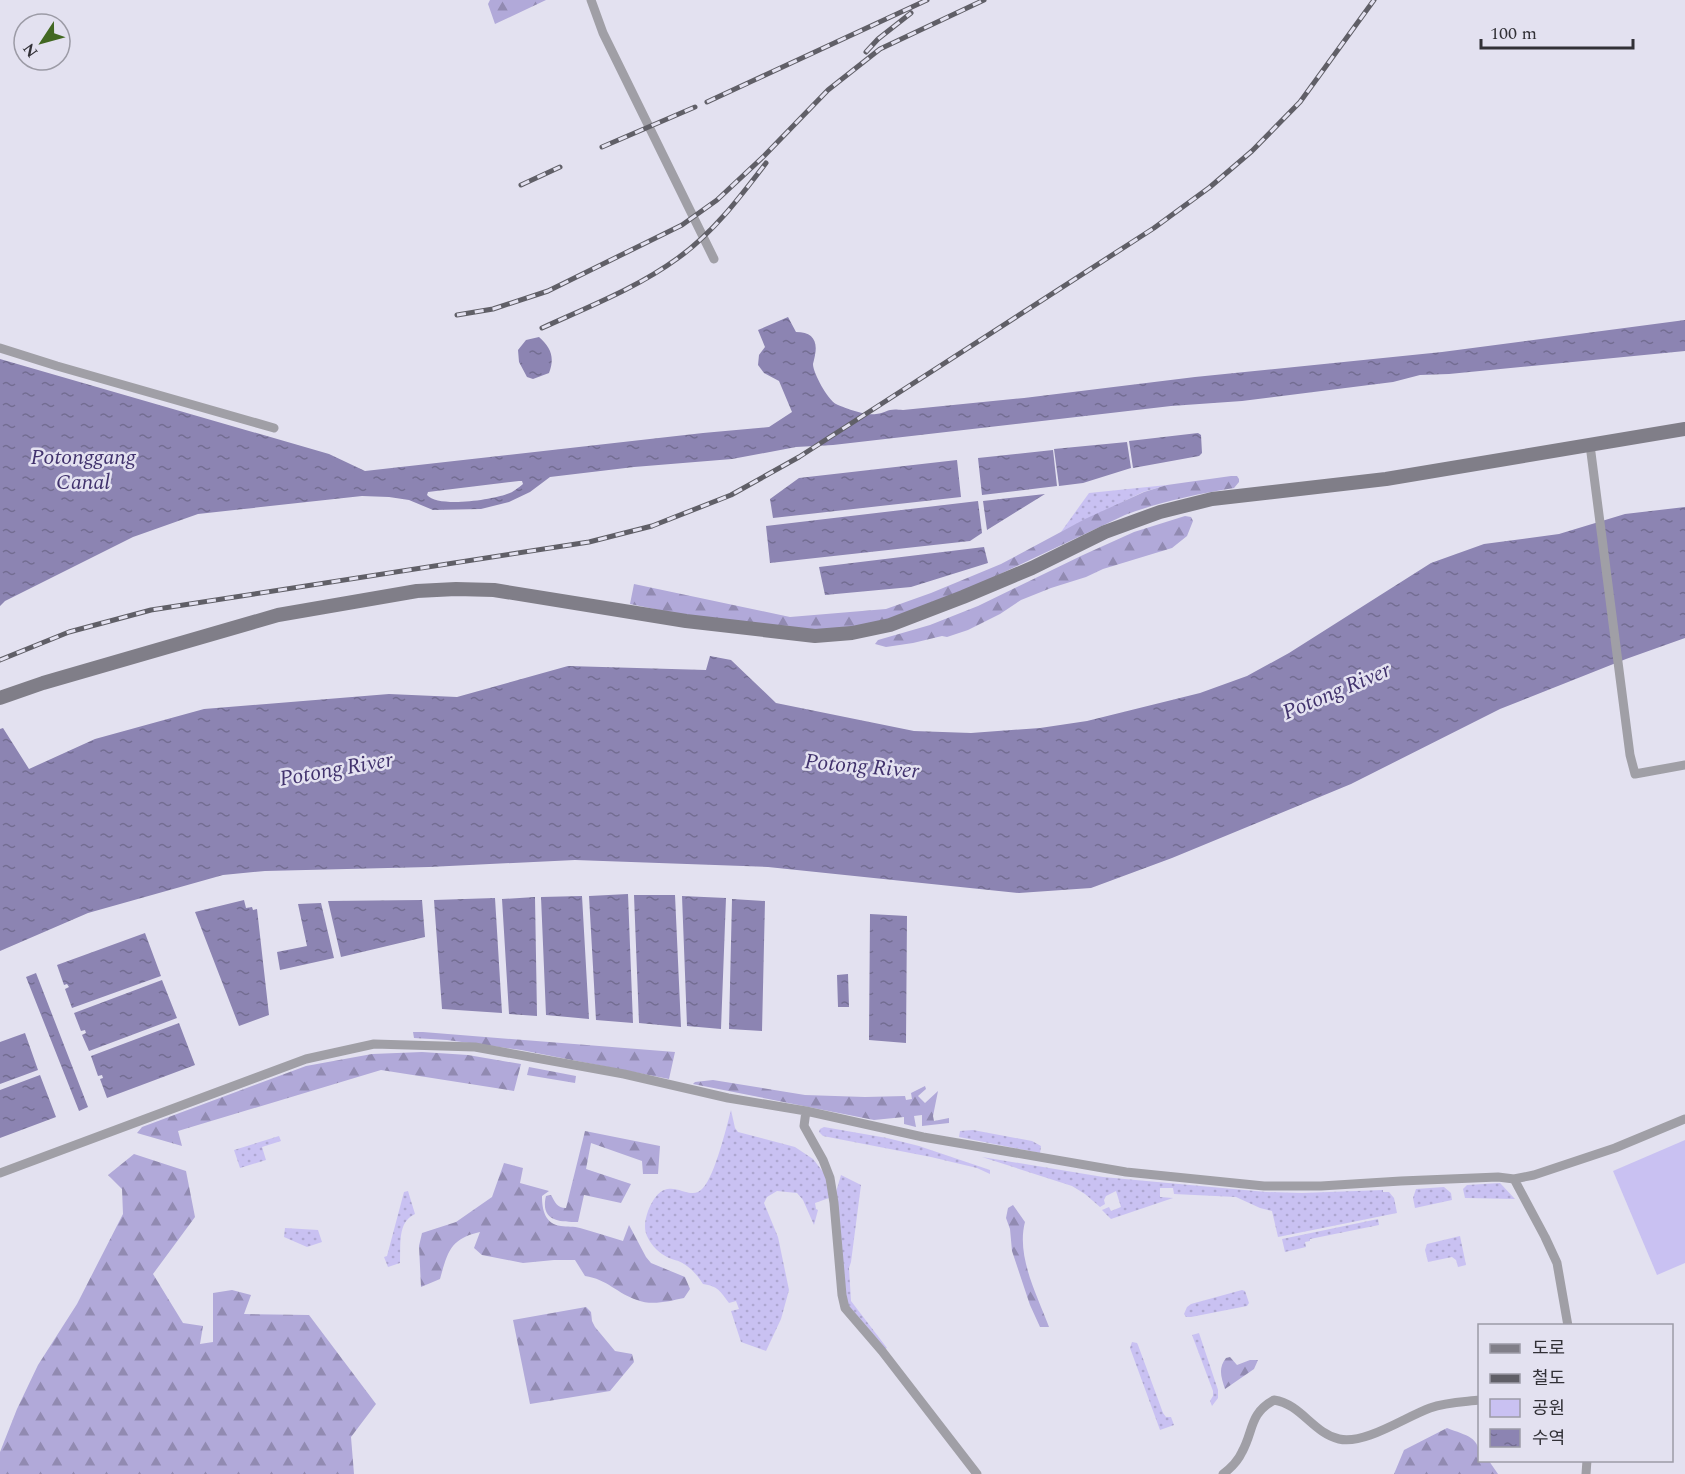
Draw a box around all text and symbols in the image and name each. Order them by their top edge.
north arrow [12,12,72,72]
scale bar [1481,12,1632,50]
text: 100 m [1490,20,1537,47]
text: N [17,38,44,63]
water label: Potonggang Canal [30,441,137,499]
water label: Potong River [1277,654,1396,729]
water label: Potong River [277,743,396,796]
water label: Potong River [803,745,921,788]
legend [1478,1324,1673,1462]
text: 도로 [1532,1335,1565,1362]
text: 철도 [1532,1365,1565,1392]
text: 공원 [1532,1395,1565,1422]
text: 수역 [1532,1425,1565,1452]

